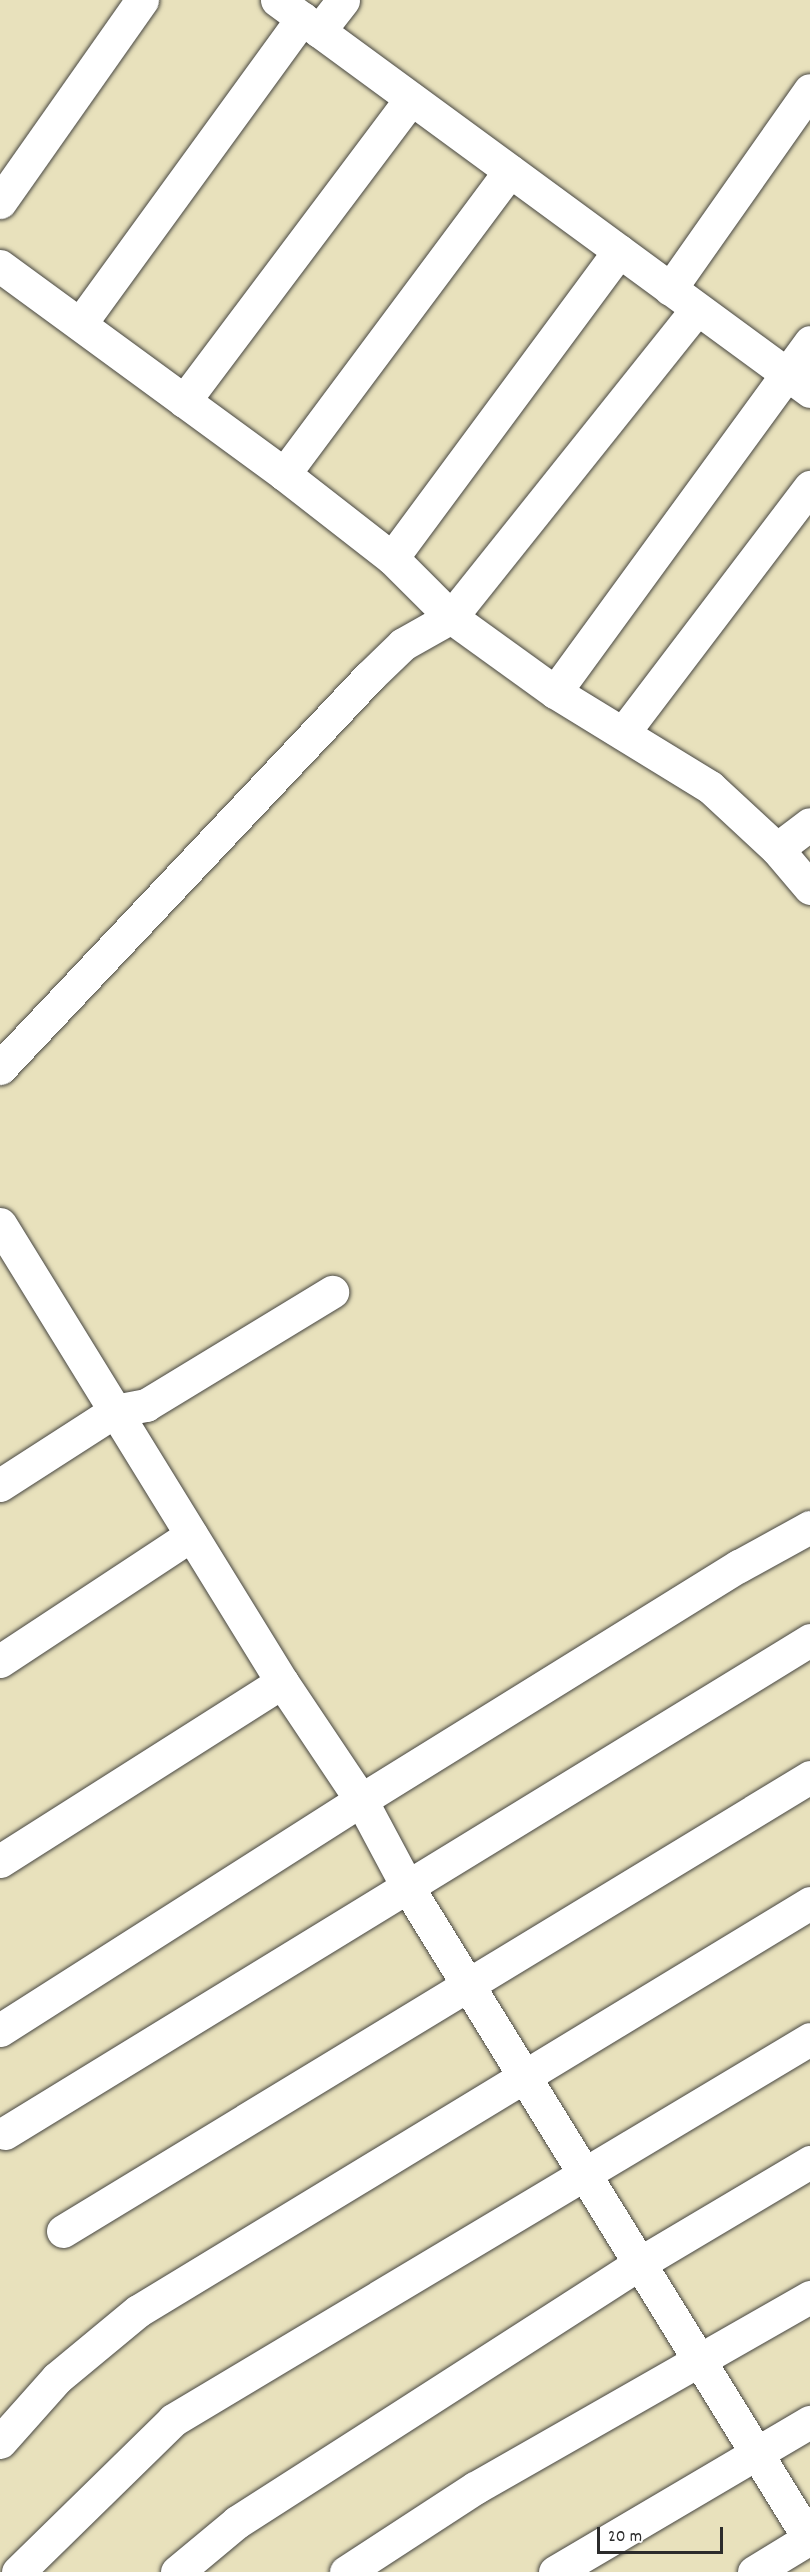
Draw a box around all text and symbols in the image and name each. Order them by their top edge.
scale bar [600,2515,726,2553]
text: 20 m [608,2525,642,2550]

